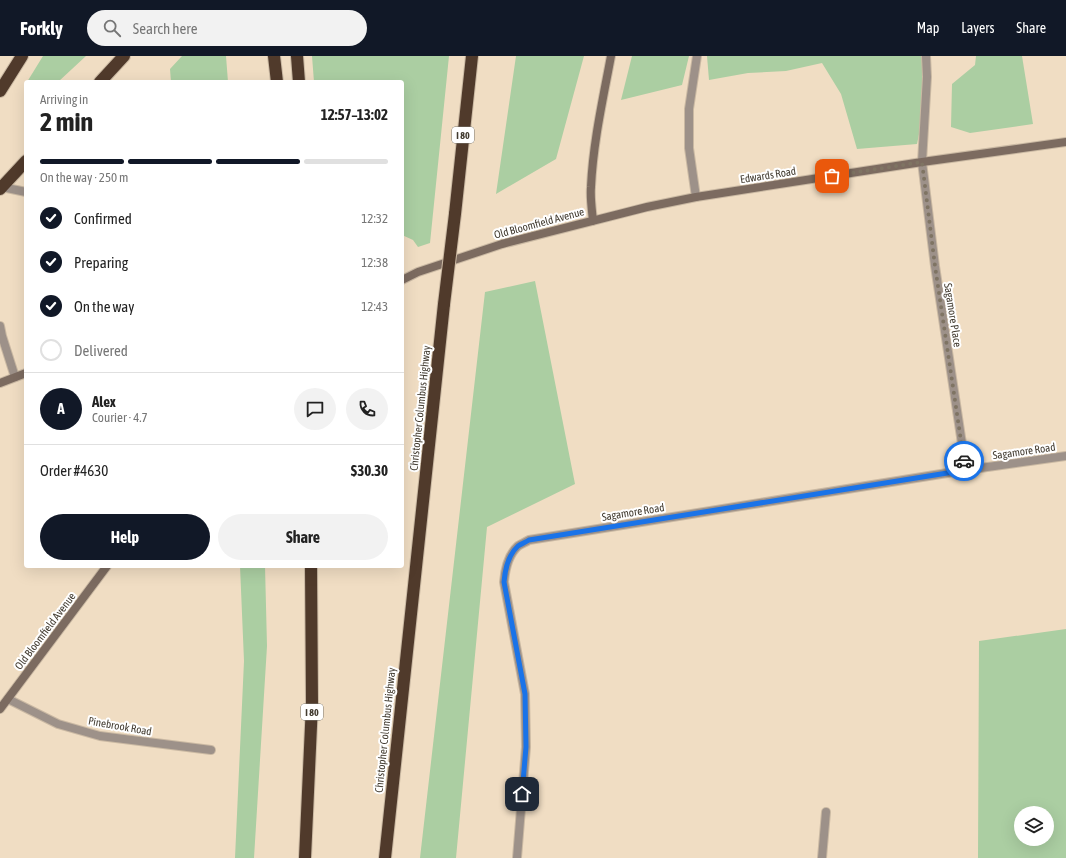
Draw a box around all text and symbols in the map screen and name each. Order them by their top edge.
search box [87,10,367,46]
text: Forkly [20,17,63,39]
icon: search [101,17,123,39]
text: Search here [133,20,198,37]
text: Map [917,20,939,36]
text: Layers [961,20,994,36]
text: Share [1016,20,1046,36]
text: Arriving in [40,92,88,107]
text: 12:57–13:02 [321,106,388,123]
text: 2 min [40,107,93,137]
road number: I 80 [452,127,474,143]
pin [815,159,849,193]
street label: Edwards Road [739,165,797,185]
icon: bag [821,165,843,187]
text: On the way · 250 m [40,170,128,185]
street label: Old Bloomfield Avenue [493,205,585,241]
icon: check [40,207,62,229]
text: Confirmed [74,210,132,227]
text: 12:32 [361,211,388,226]
icon: check [40,251,62,273]
text: Preparing [74,254,128,271]
text: 12:38 [361,255,388,270]
street label: Sagamore Place [942,282,964,348]
icon: check [40,295,62,317]
text: On the way [74,298,135,315]
text: 12:43 [361,299,388,314]
text: Delivered [74,342,128,359]
street label: Christopher Columbus Highway [407,344,433,471]
button: chat [294,388,336,430]
button: phone [346,388,388,430]
text: Alex [92,393,116,410]
text: A [57,400,65,417]
text: Courier · 4.7 [92,410,148,425]
courier [944,441,984,481]
street label: Sagamore Road [992,441,1056,461]
icon: car [953,450,975,472]
text: Order #4630 [40,462,108,479]
text: $30.30 [351,462,388,479]
street label: Sagamore Road [601,501,665,523]
button: Help [40,514,210,560]
button: Share [218,514,388,560]
street label: Old Bloomfield Avenue [12,590,78,672]
street label: Christopher Columbus Highway [372,666,398,793]
road number: I 80 [301,704,323,720]
street label: Pinebrook Road [87,715,153,737]
pin [505,777,539,811]
icon: home [511,783,533,805]
map controls [1014,806,1054,846]
button: layers [1014,806,1054,846]

